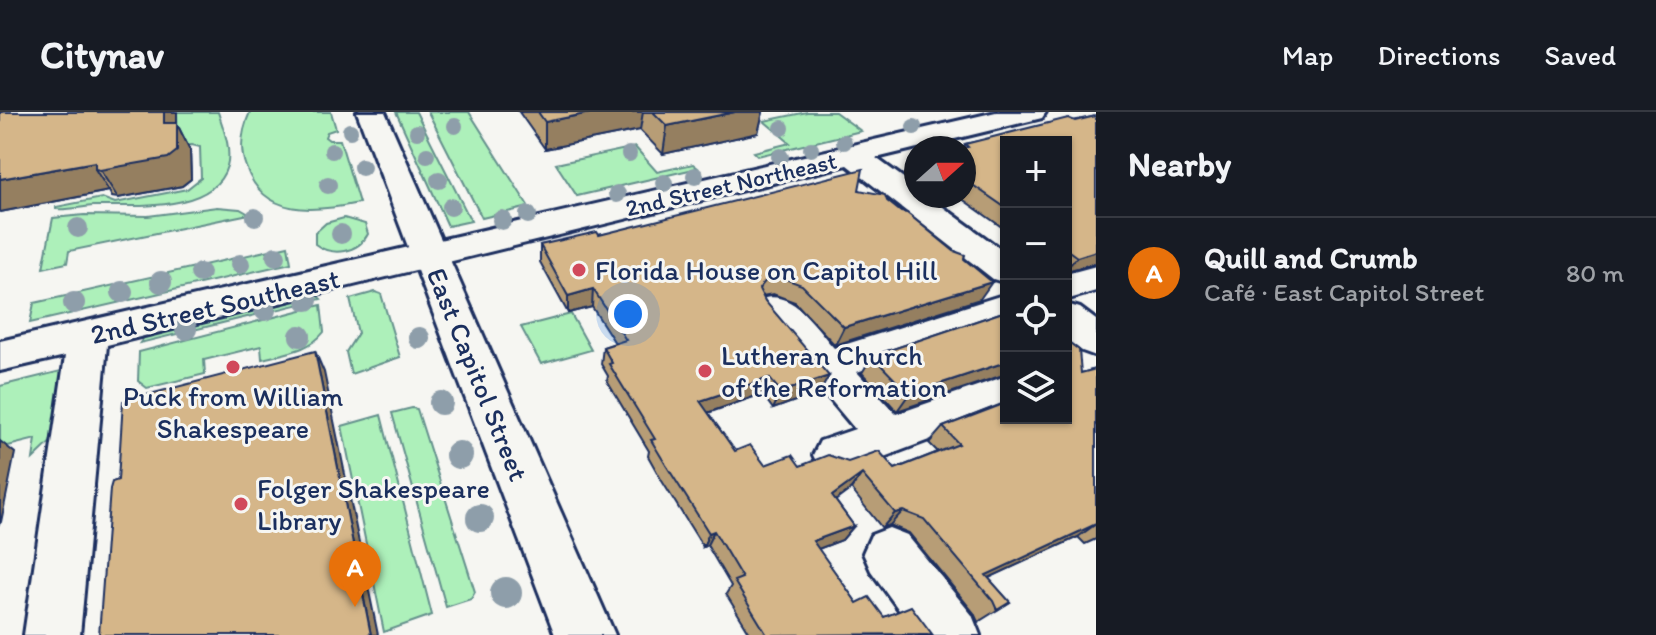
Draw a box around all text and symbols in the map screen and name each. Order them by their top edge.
text: Citynav [40,32,164,78]
text: Map [1282,38,1333,72]
text: Directions [1377,38,1501,72]
text: Saved [1545,38,1616,72]
north arrow [904,136,976,208]
map controls [1000,136,1072,424]
button: + [1000,136,1072,208]
text: Nearby [1128,144,1231,185]
street label: 2nd Street Northeast [623,146,839,222]
button: − [1000,208,1072,280]
text: Quill and Crumb [1204,239,1418,276]
place label: Florida House on Capitol Hill [595,253,937,287]
text: A [1146,257,1162,289]
text: 80 m [1566,257,1624,289]
street label: 2nd Street Southeast [87,261,343,351]
marker: Florida House on Capitol Hill [570,261,588,279]
street label: East Capitol Street [420,263,536,485]
text: Café · East Capitol Street [1204,276,1484,308]
button: locate [1000,280,1072,352]
your location [608,294,648,334]
place label: Lutheran Church of the Reformation [721,338,947,404]
button: layers [1000,352,1072,424]
marker: Puck from William Shakespeare [224,358,242,376]
marker: Lutheran Church of the Reformation [696,362,714,380]
place label: Puck from William Shakespeare [123,379,344,445]
place label: Folger Shakespeare Library [257,471,490,537]
marker: Folger Shakespeare Library [232,495,250,513]
pin: A [329,541,381,607]

